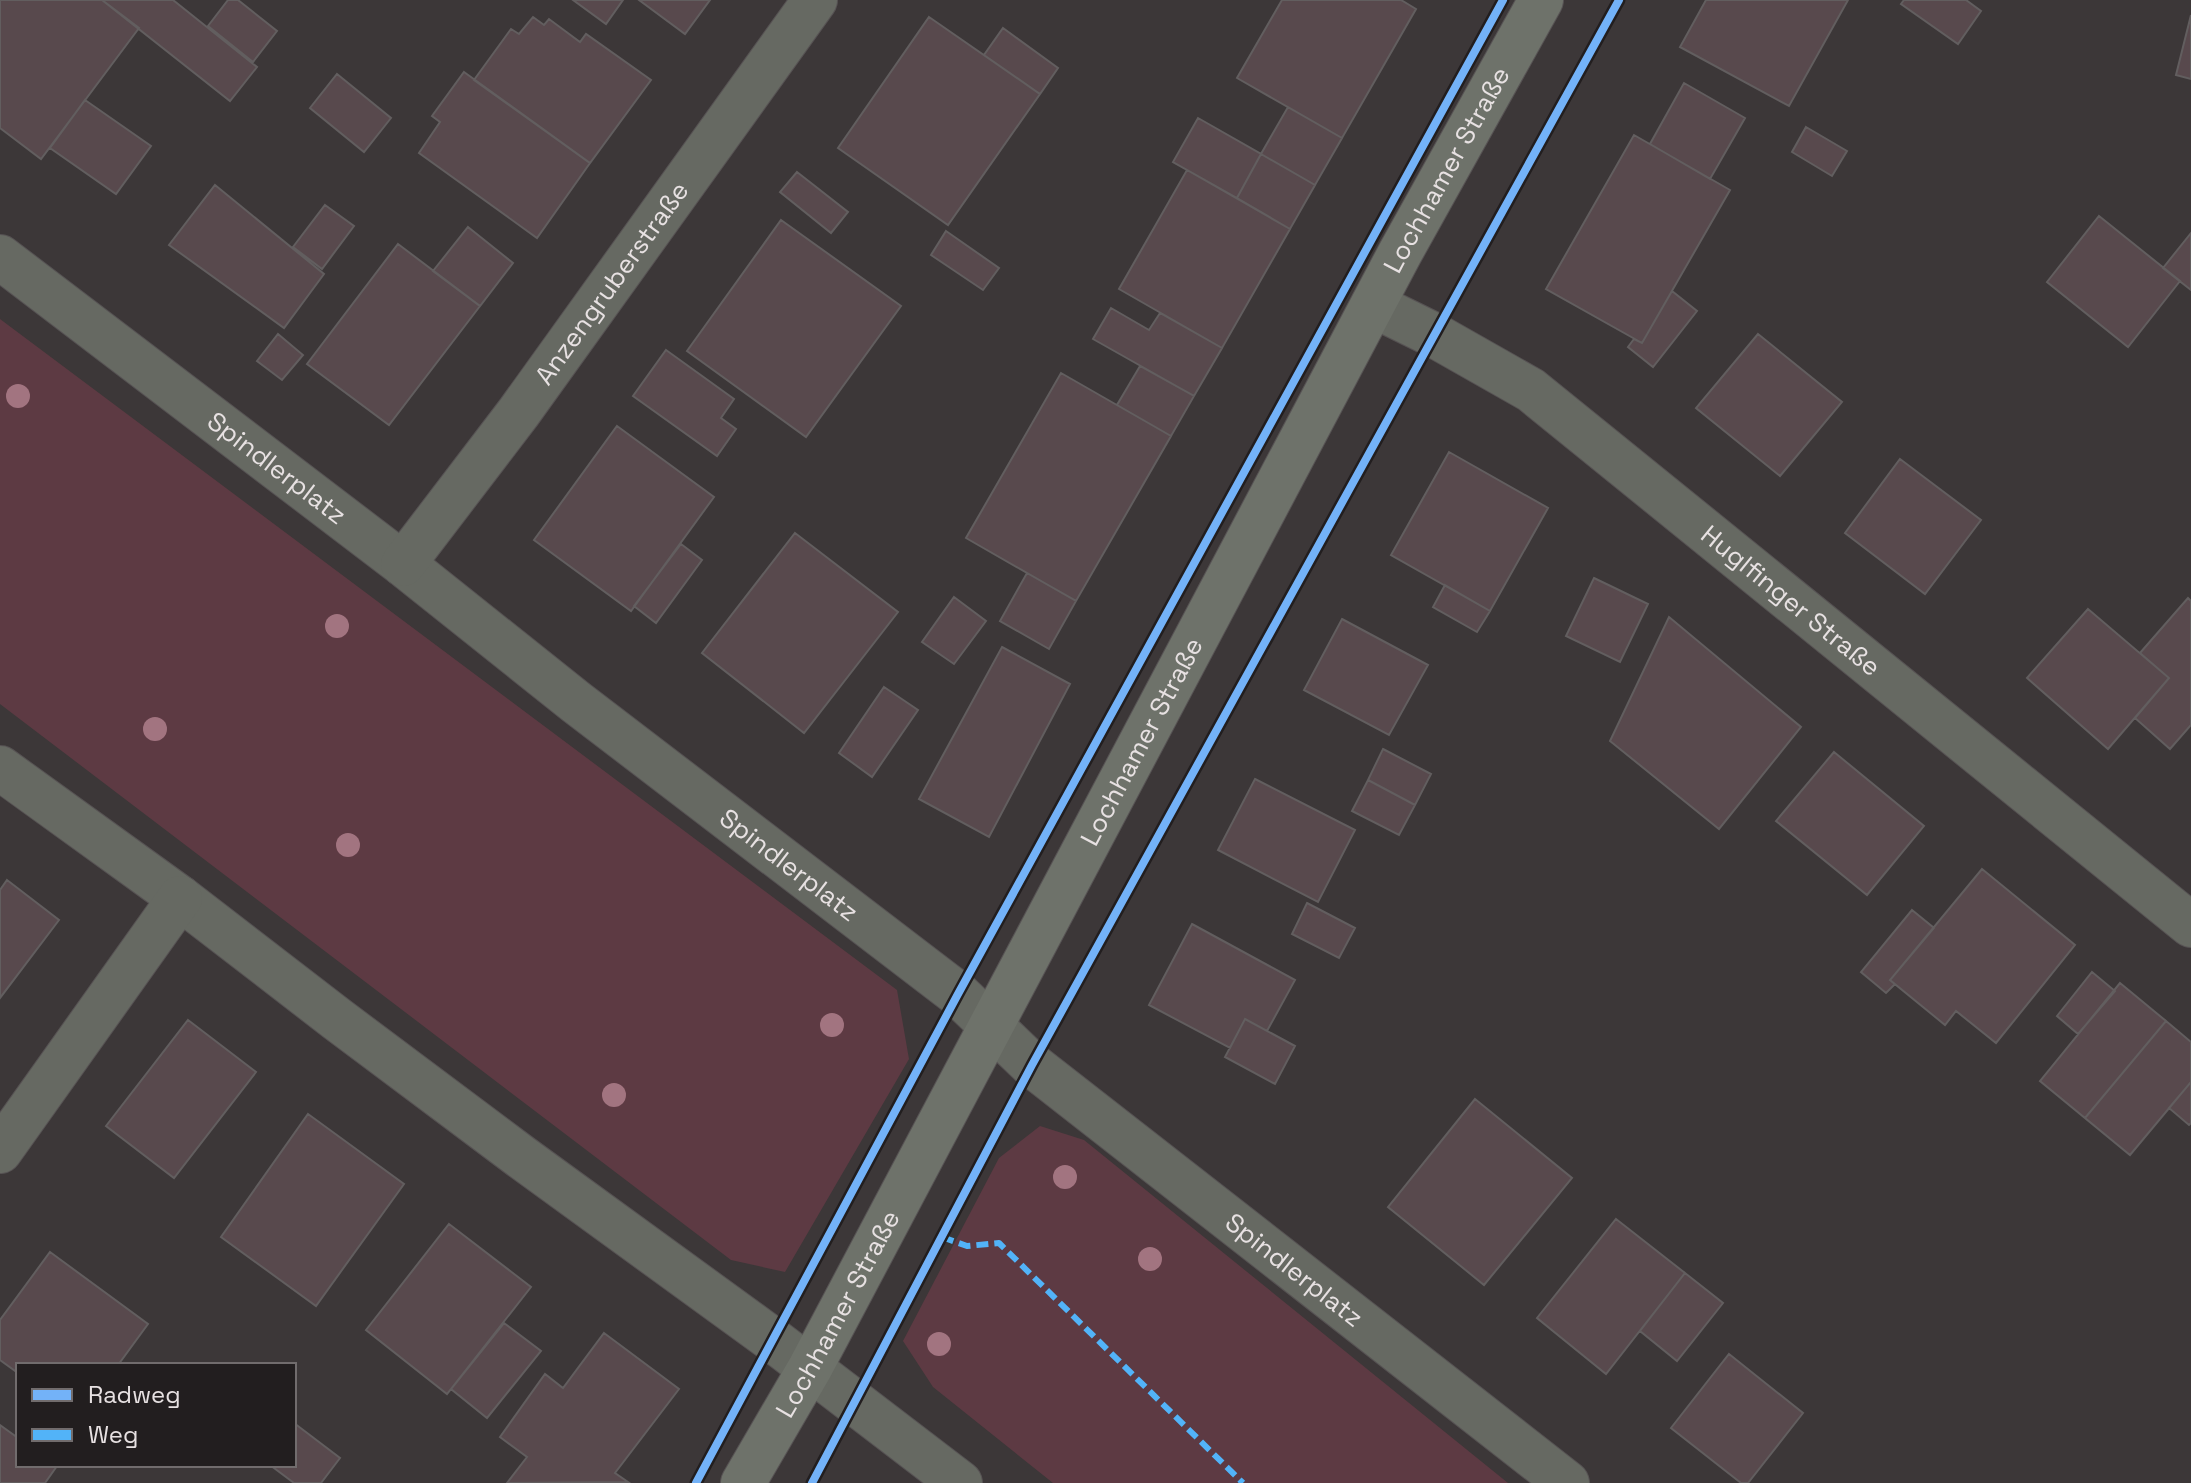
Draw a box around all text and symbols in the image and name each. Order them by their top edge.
street label: Lochhamer Straße [1376,61,1517,279]
street label: Anzengruberstraße [527,175,696,391]
street label: Spindlerplatz [200,404,353,532]
street label: Huglfinger Straße [1694,518,1888,684]
street label: Lochhamer Straße [1073,631,1211,851]
street label: Spindlerplatz [713,801,865,929]
street label: Lochhamer Straße [768,1204,907,1424]
street label: Spindlerplatz [1218,1205,1370,1334]
legend [16,1363,296,1467]
text: Radweg [88,1379,181,1410]
text: Weg [88,1419,138,1450]

